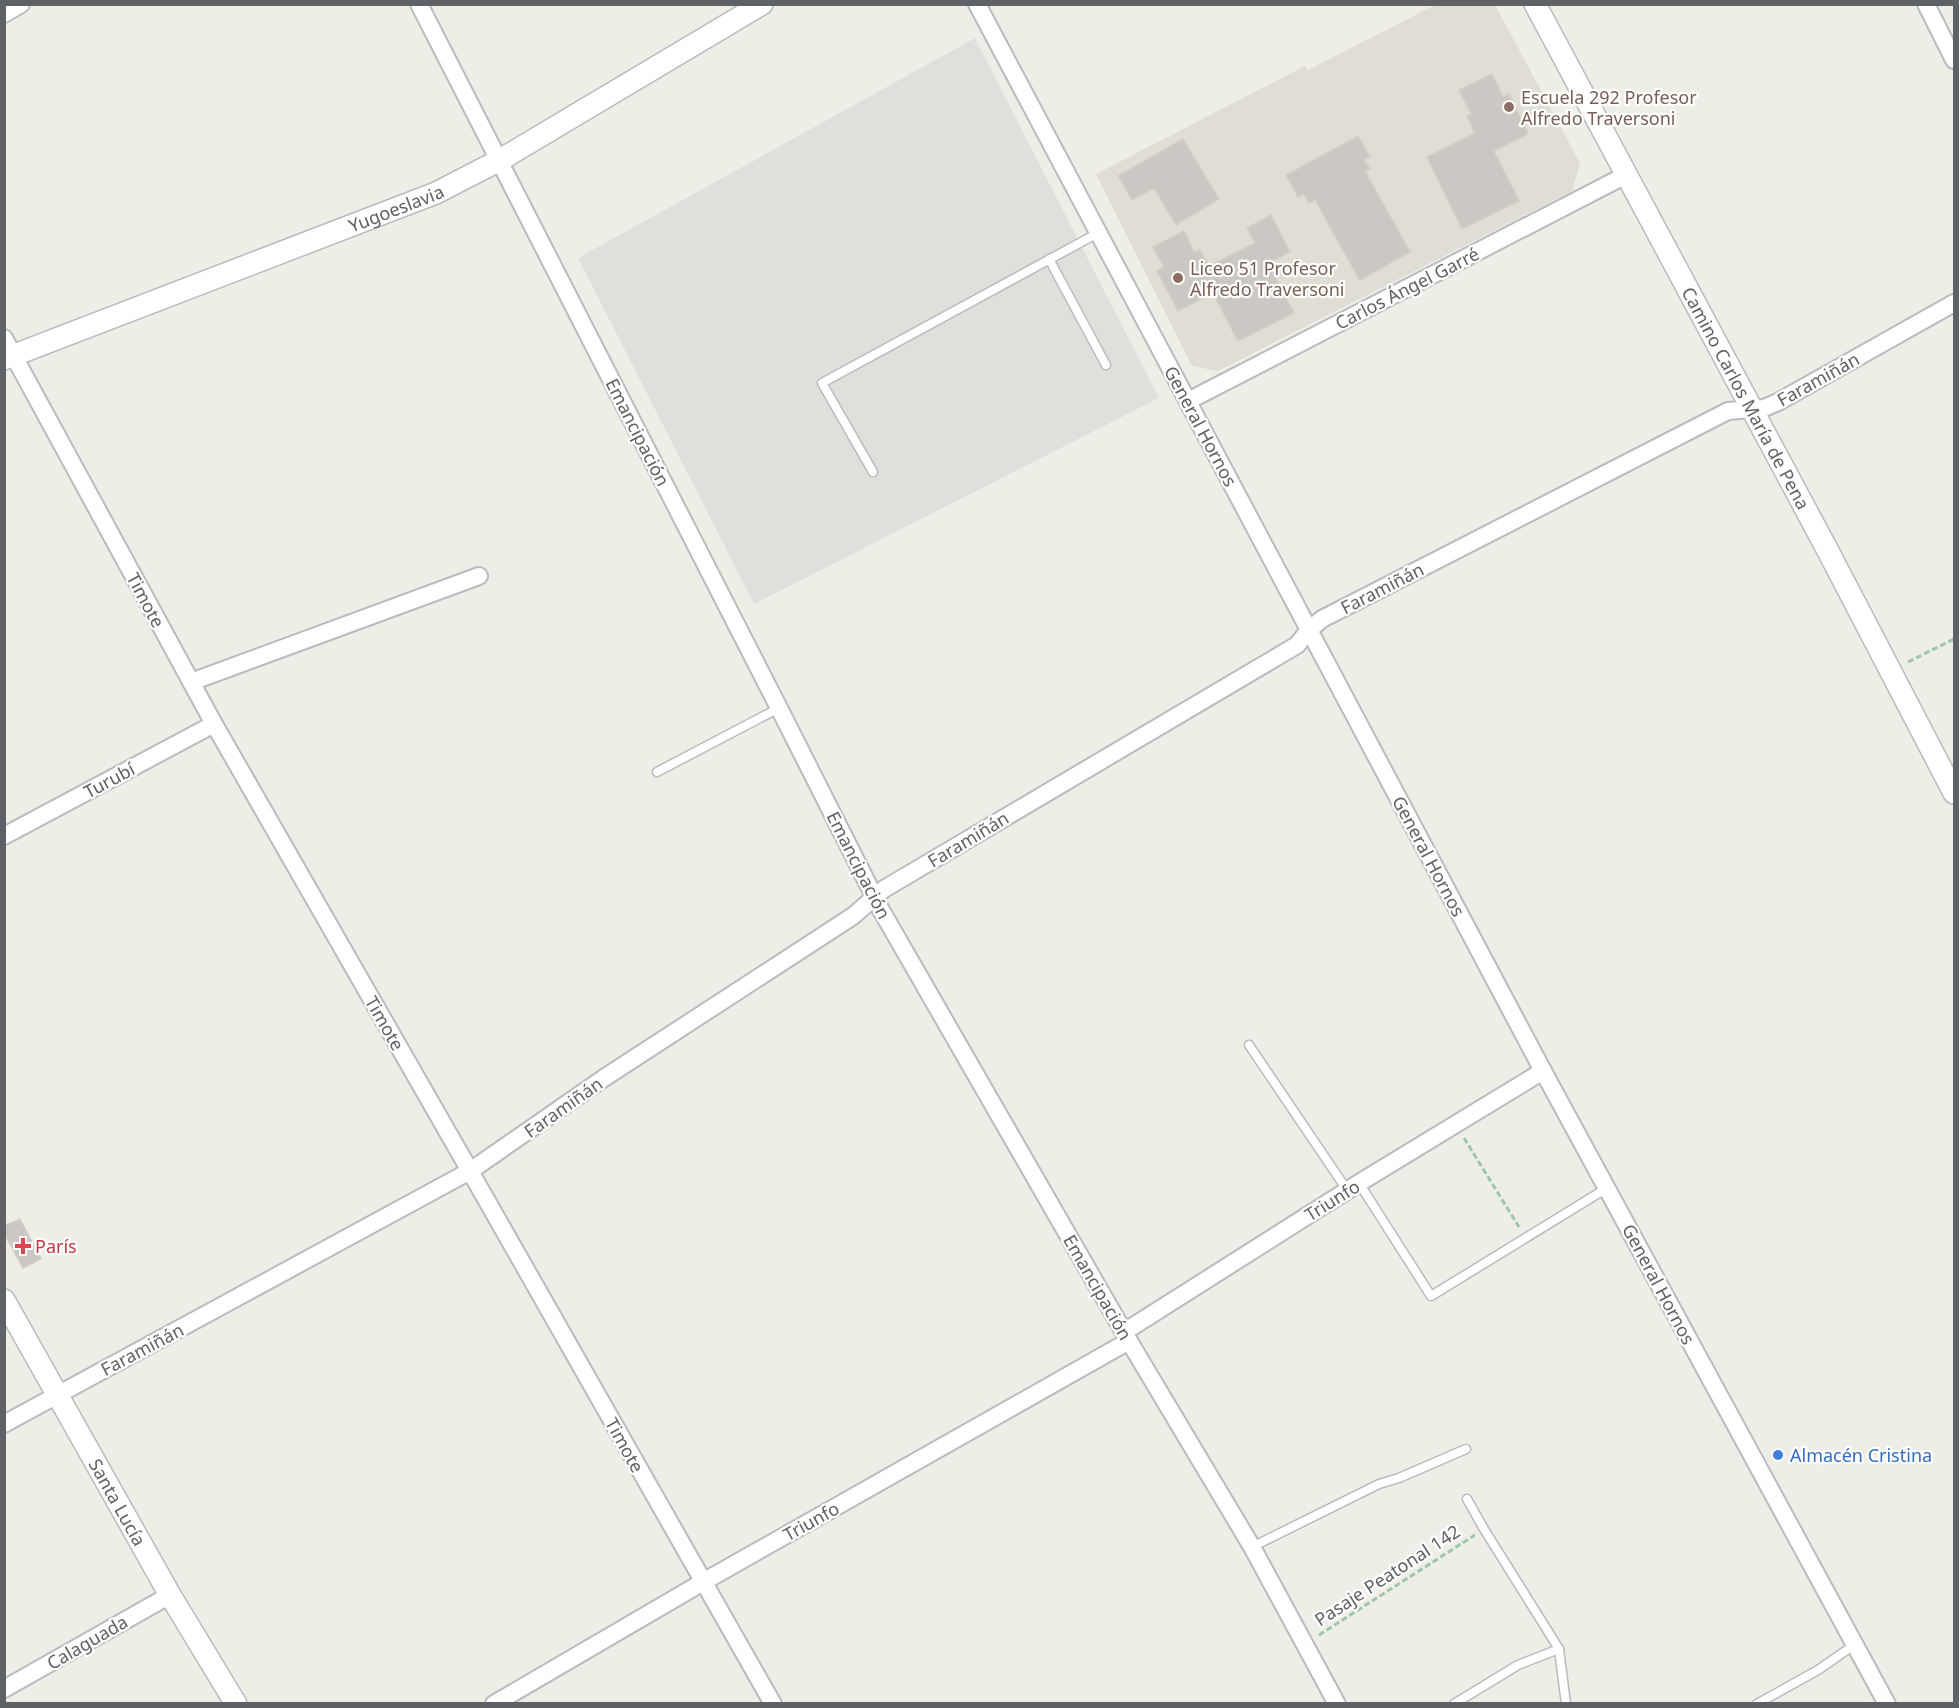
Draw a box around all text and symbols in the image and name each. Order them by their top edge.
place label: Escuela 292 Profesor Alfredo Traversoni [1521,85,1697,130]
marker: Escuela 292 Profesor Alfredo Traversoni [1502,100,1516,114]
street label: Yugoeslavia [345,179,448,238]
street label: Carlos Ángel Garré [1331,241,1483,335]
place label: Liceo 51 Profesor Alfredo Traversoni [1190,256,1345,301]
marker: Liceo 51 Profesor Alfredo Traversoni [1171,271,1185,285]
street label: Camino Carlos María de Pena [1677,283,1815,513]
street label: Faramiñán [1773,347,1863,411]
street label: General Hornos [1159,362,1243,490]
street label: Emancipación [601,374,675,490]
street label: Faramiñán [1336,557,1428,619]
street label: Timote [122,568,170,632]
street label: Turubí [79,756,139,803]
street label: General Hornos [1387,792,1471,920]
street label: Faramiñán [923,805,1013,873]
street label: Emancipación [822,807,896,923]
street label: Timote [360,991,410,1055]
street label: Faramiñán [519,1071,607,1143]
street label: Triunfo [1300,1174,1364,1226]
street label: General Hornos [1617,1220,1701,1348]
street label: Emancipación [1058,1230,1138,1344]
place label: París [35,1234,77,1258]
marker: París [16,1239,30,1253]
street label: Faramiñán [96,1317,188,1381]
street label: Timote [600,1413,650,1477]
place label: Almacén Cristina [1790,1443,1932,1467]
marker: Almacén Cristina [1771,1448,1785,1462]
street label: Santa Lucía [84,1454,152,1550]
street label: Triunfo [779,1496,843,1546]
street label: Pasaje Peatonal 142 [1310,1519,1464,1631]
street label: Calaguada [42,1609,132,1675]

